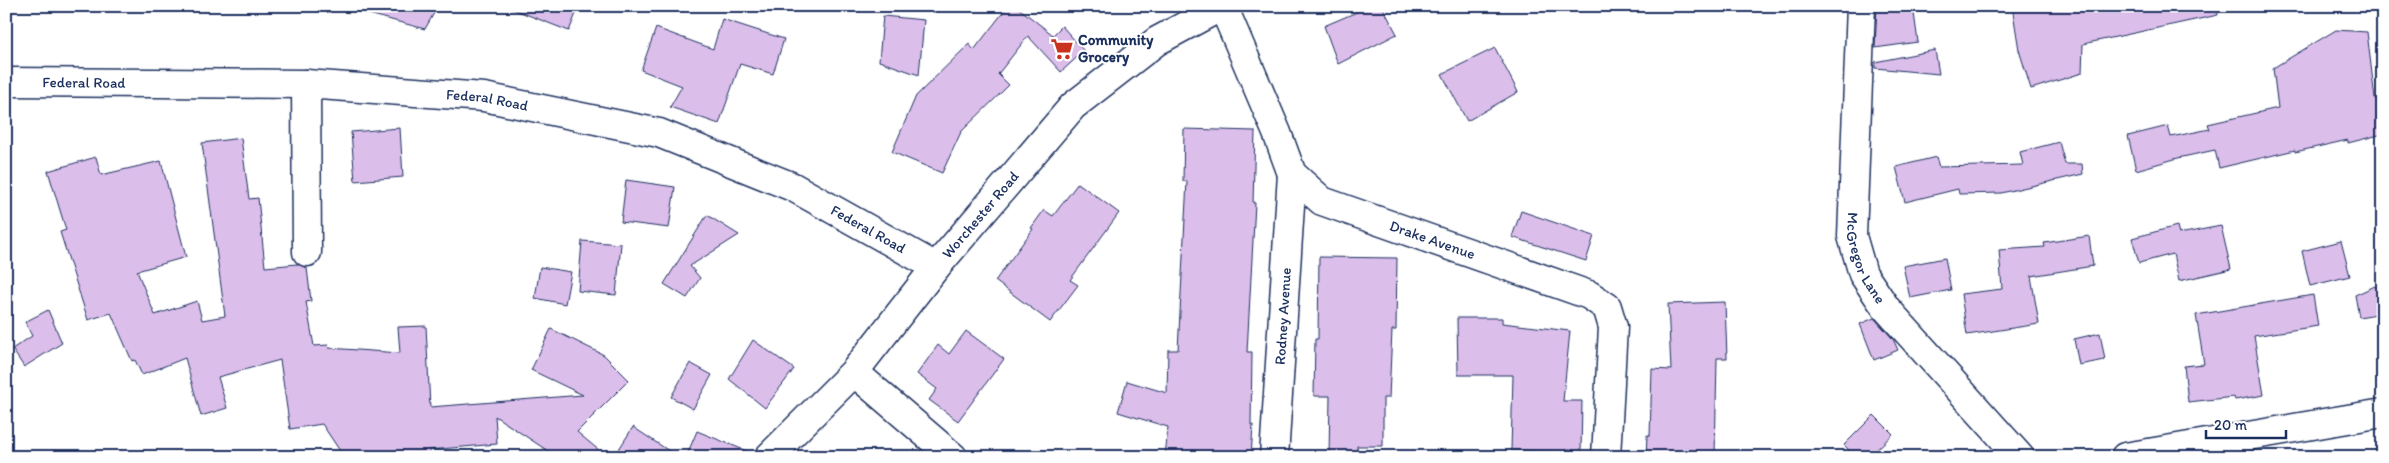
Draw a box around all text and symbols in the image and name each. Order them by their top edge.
place label: Community Grocery [1078,31,1154,67]
supermarket icon: Community Grocery [1049,36,1075,62]
street label: Federal Road [42,73,126,92]
street label: Federal Road [445,85,531,115]
street label: Worchester Road [938,167,1023,262]
street label: Federal Road [828,201,910,258]
street label: McGregor Lane [1842,212,1889,307]
street label: Drake Avenue [1387,216,1478,263]
street label: Rodney Avenue [1271,267,1295,366]
scale bar [2206,408,2286,440]
text: 20 m [2214,416,2248,434]

